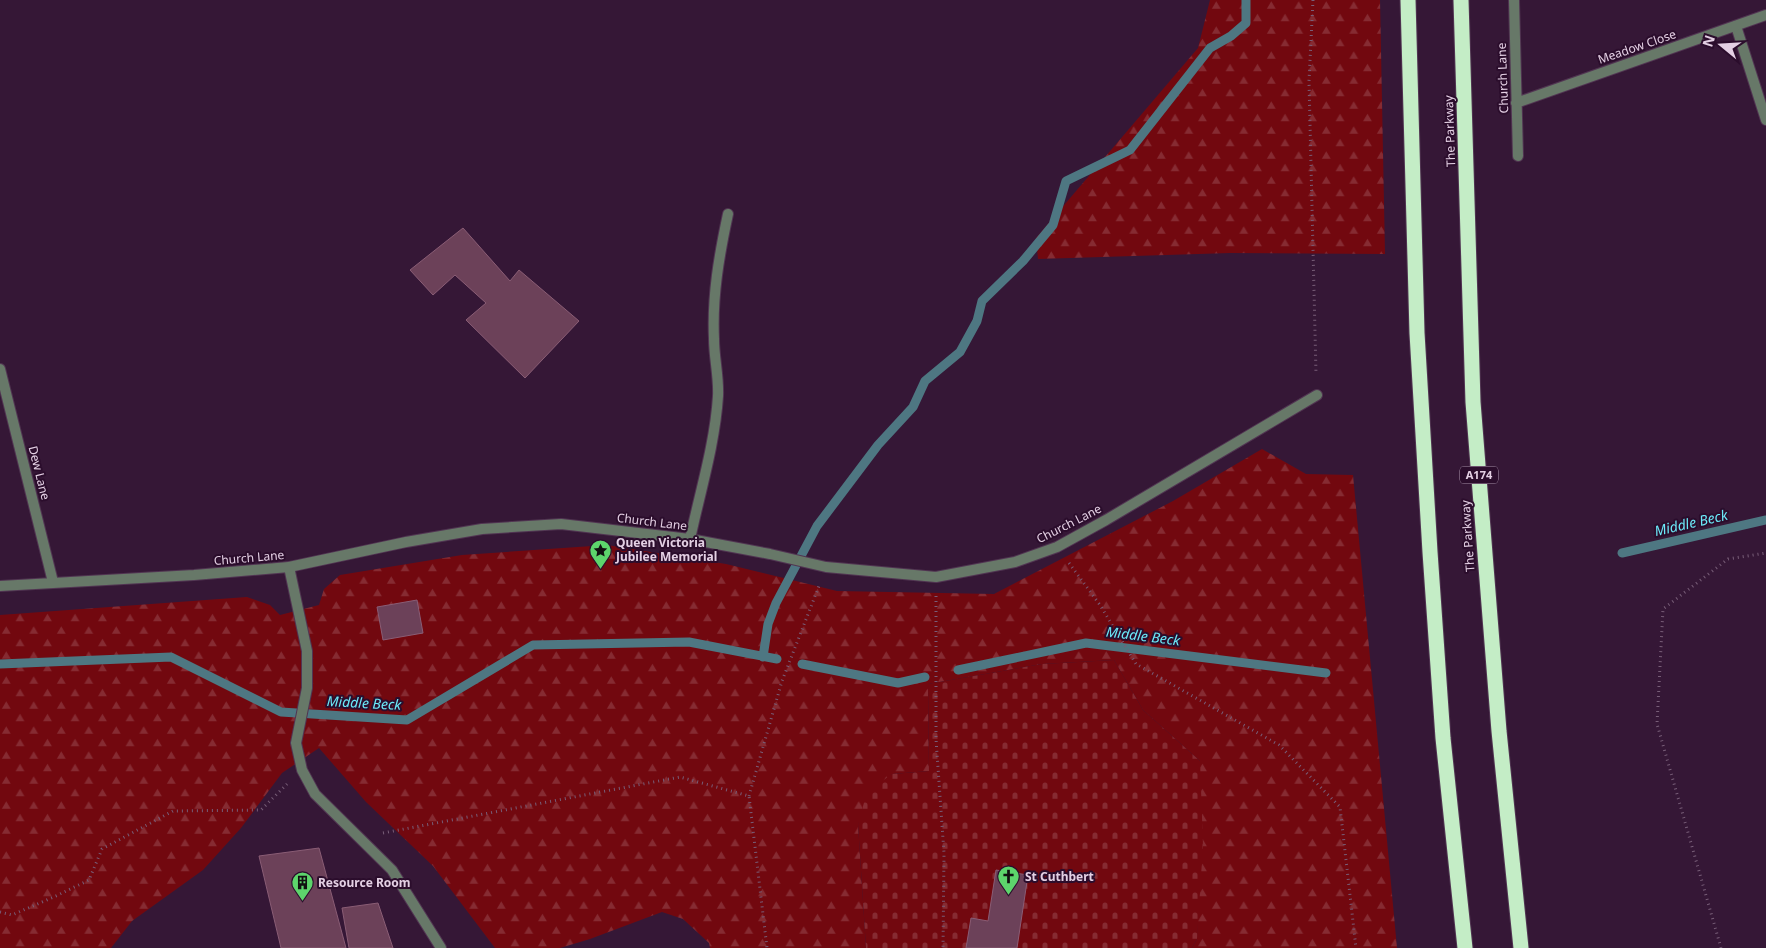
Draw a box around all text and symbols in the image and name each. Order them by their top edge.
north arrow [1696,20,1746,70]
street label: Meadow Close [1595,25,1678,68]
text: N [1697,32,1719,49]
street label: Church Lane [1493,42,1512,114]
street label: The Parkway [1440,94,1459,167]
street label: Dew Lane [25,444,54,502]
road number: A174 [1460,466,1498,484]
street label: The Parkway [1456,499,1478,572]
street label: Church Lane [1033,500,1104,547]
water label: Middle Beck [1652,505,1730,540]
street label: Church Lane [616,509,688,534]
place label: Queen Victoria Jubilee Memorial [615,534,717,565]
place icon: Queen Victoria Jubilee Memorial [588,538,612,569]
street label: Church Lane [213,546,285,569]
water label: Middle Beck [1105,622,1182,650]
water label: Middle Beck [326,691,403,714]
church icon: St Cuthbert [997,865,1021,896]
place label: St Cuthbert [1025,868,1094,885]
building icon: Resource Room [290,871,314,902]
place label: Resource Room [318,874,411,891]

